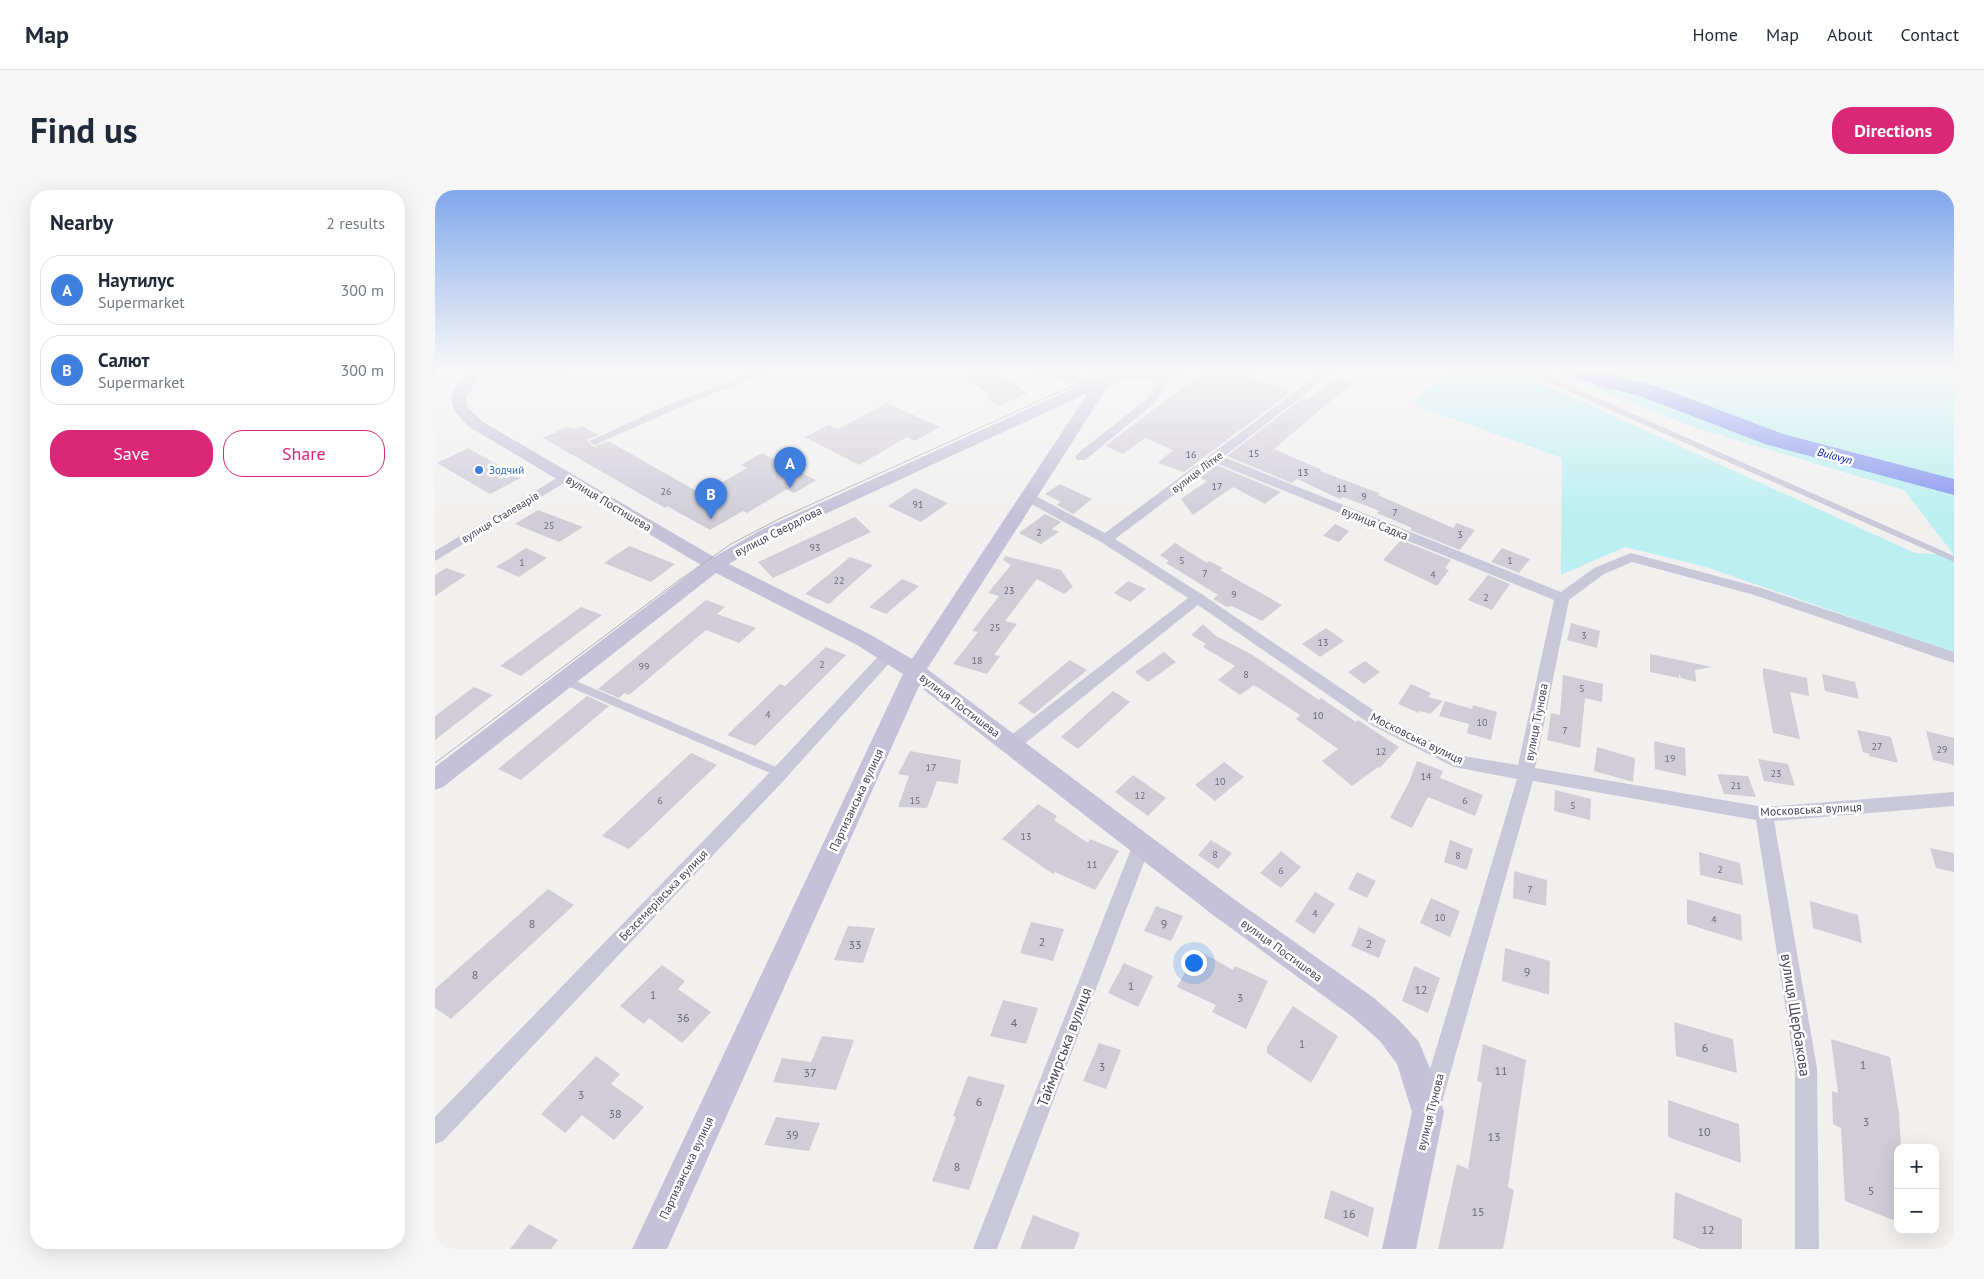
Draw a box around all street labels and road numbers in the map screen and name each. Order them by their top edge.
street label: вулиця Літке [1168,448,1226,496]
street label: вулиця Постишева [563,472,655,534]
street label: вулиця Сталеварів [459,488,541,546]
street label: вулиця Свердлова [732,502,824,559]
street label: вулиця Садка [1340,503,1411,543]
street label: вулиця Постишева [917,670,1003,740]
street label: вулиця Тіунова [1521,682,1551,762]
street label: Московська вулиця [1368,709,1466,767]
street label: Партизанська вулиця [826,746,886,854]
street label: Московська вулиця [1760,799,1862,819]
street label: Безсемерівська вулиця [616,846,710,944]
street label: вулиця Постишева [1238,915,1326,985]
street label: вулиця Щербакова [1777,952,1815,1078]
street label: Таймирська вулиця [1033,985,1095,1109]
street label: вулиця Тіунова [1413,1072,1447,1152]
street label: Партизанська вулиця [656,1114,716,1222]

